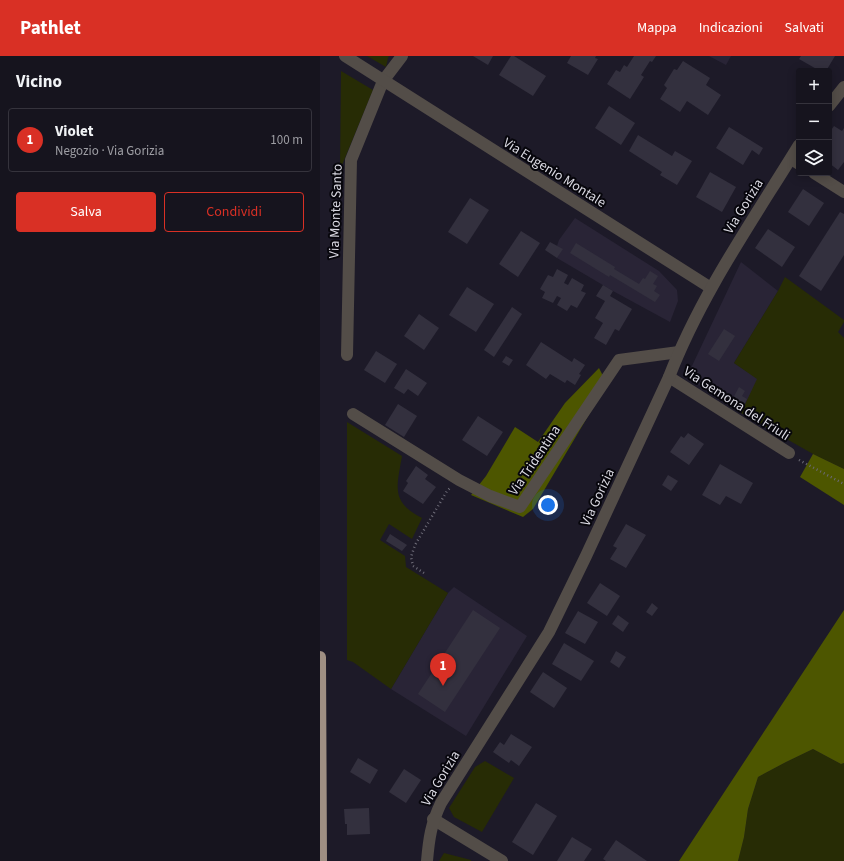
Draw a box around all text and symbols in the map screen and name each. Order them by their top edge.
text: Pathlet [20,15,81,42]
text: Mappa [637,18,677,38]
text: Indicazioni [699,18,763,38]
text: Salvati [785,18,824,38]
map controls [796,68,832,176]
button: + [796,68,832,104]
text: Vicino [16,70,62,94]
button: − [796,104,832,140]
text: Violet [55,121,93,142]
text: 1 [27,131,33,149]
text: 100 m [270,131,303,149]
street label: Via Eugenio Montale [499,133,610,213]
button: layers [796,140,832,176]
text: Negozio · Via Gorizia [55,142,164,160]
street label: Via Monte Santo [324,163,348,259]
street label: Via Gorizia [719,175,769,238]
button: Salva [16,192,156,232]
button: Condividi [164,192,304,232]
street label: Via Gemona del Friuli [679,362,794,446]
street label: Via Tridentina [504,421,566,500]
street label: Via Gorizia [576,465,620,530]
your location [538,495,558,515]
pin: 1 [430,653,456,686]
street label: Via Gorizia [416,747,465,810]

